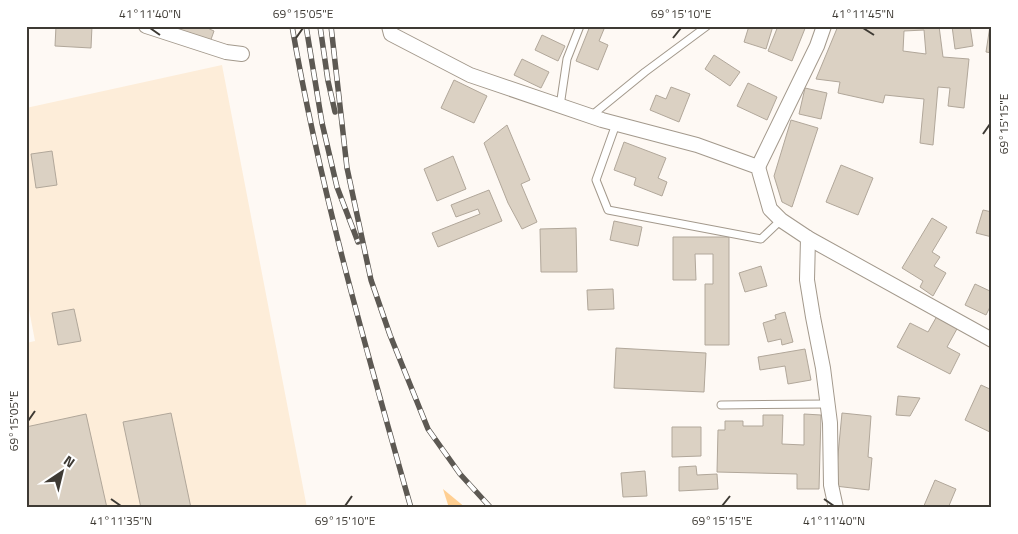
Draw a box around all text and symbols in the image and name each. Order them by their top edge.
text: 41°11'40"N [119,4,181,23]
text: 69°15'05"E [273,4,334,23]
text: 69°15'10"E [651,4,712,23]
text: 41°11'45"N [832,4,894,23]
text: 69°15'15"E [994,93,1013,154]
text: 69°15'05"E [4,390,23,451]
north arrow [38,446,88,496]
text: N [60,450,80,472]
text: 41°11'35"N [90,511,152,530]
text: 69°15'10"E [315,511,376,530]
text: 69°15'15"E [692,511,753,530]
text: 41°11'40"N [803,511,865,530]

